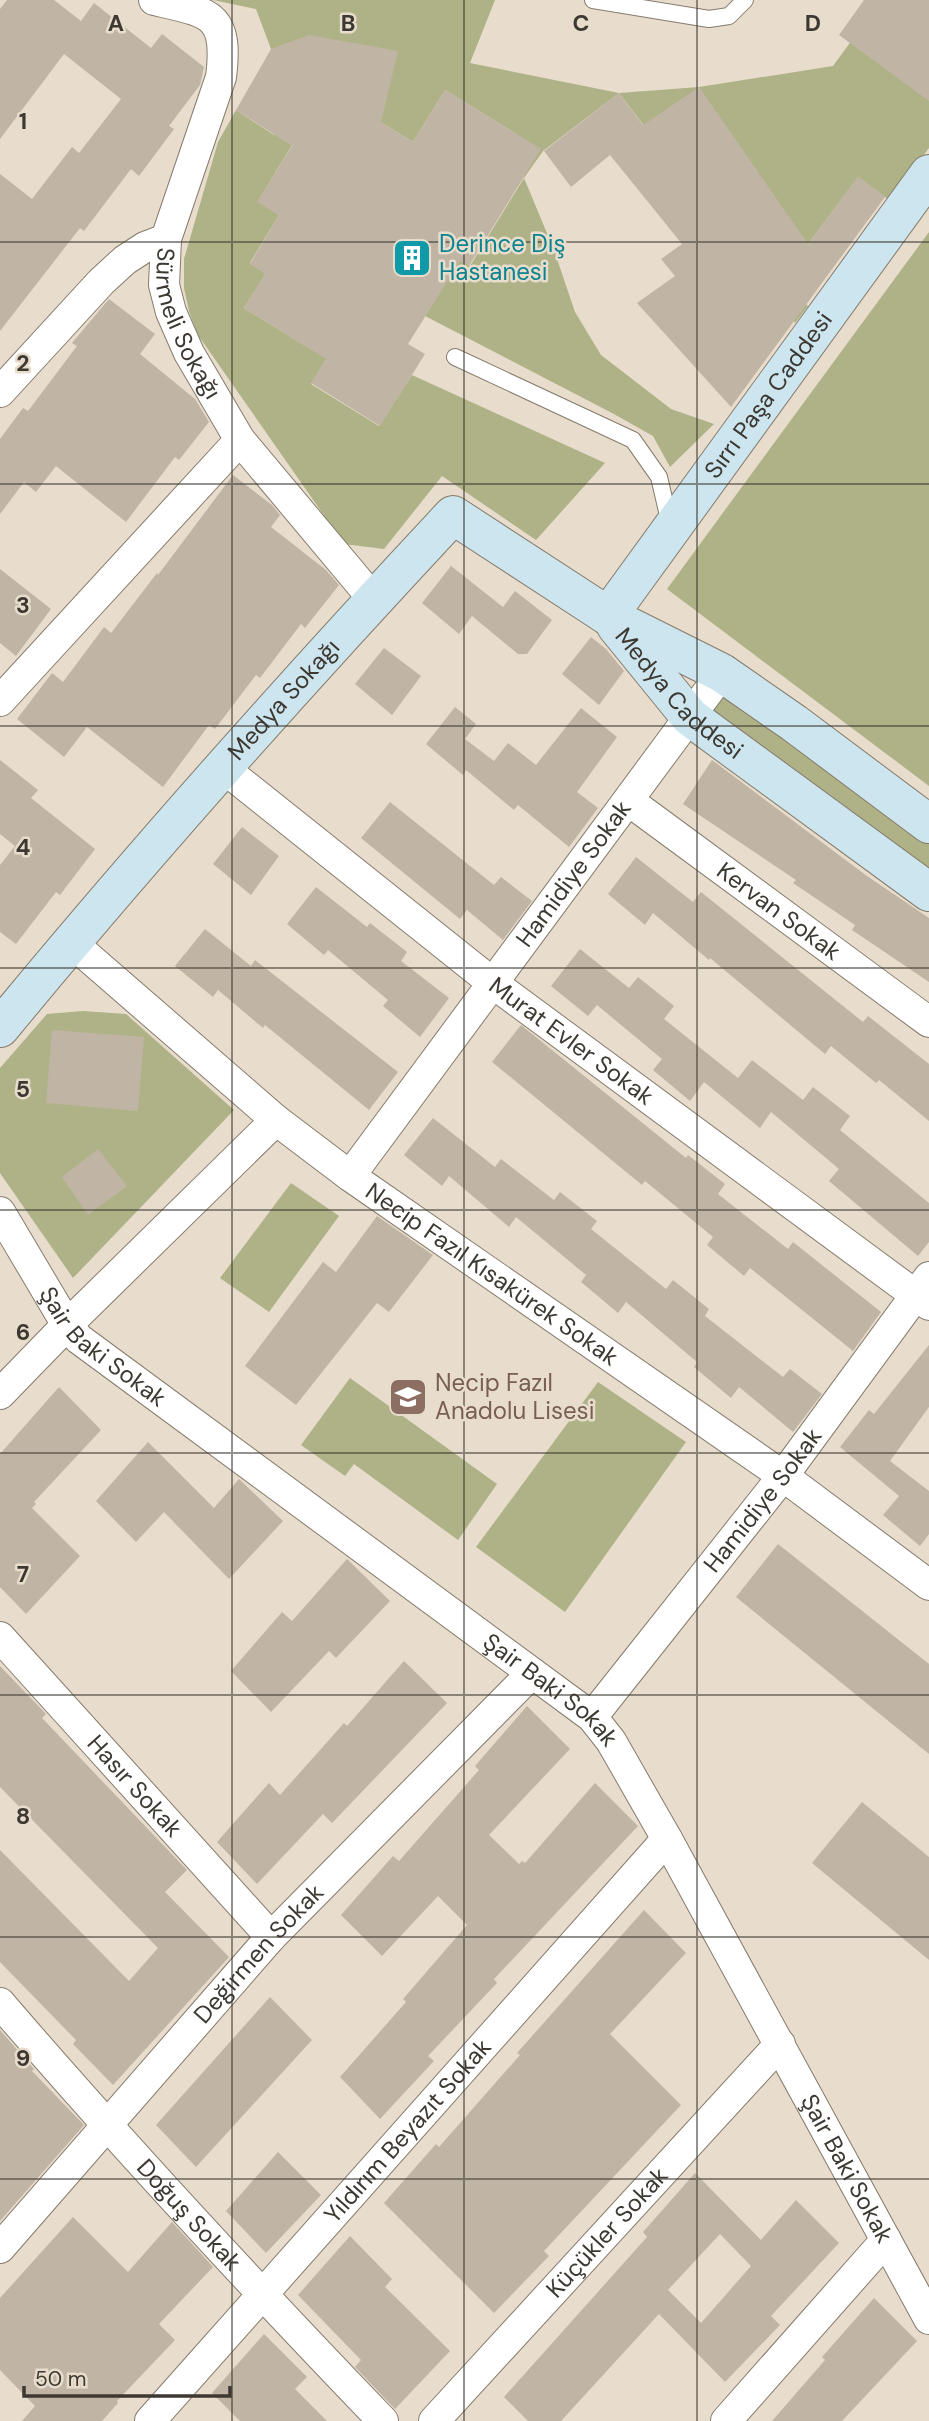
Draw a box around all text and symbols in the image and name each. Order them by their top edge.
text: A [108,8,124,38]
text: B [341,8,355,38]
text: C [573,8,589,38]
text: D [805,8,821,38]
text: 1 [19,106,27,136]
place label: Derince Diş Hastanesi [439,228,566,287]
building icon: Derince Diş Hastanesi [391,237,433,279]
street label: Sürmeli Sokağı [149,247,229,405]
street label: Sırrı Paşa Caddesi [697,305,839,484]
text: 2 [16,348,30,378]
text: 3 [16,590,30,620]
street label: Medya Caddesi [609,621,750,766]
street label: Medya Sokağı [221,632,346,767]
street label: Hamidiye Sokak [509,794,638,953]
text: 4 [16,832,31,862]
street label: Kervan Sokak [711,855,847,967]
street label: Murat Evler Sokak [483,970,660,1112]
text: 5 [16,1074,30,1104]
street label: Necip Fazıl Kısakürek Sokak [360,1176,625,1372]
street label: Şair Baki Sokak [33,1281,173,1413]
text: 6 [16,1317,30,1347]
place label: Necip Fazıl Anadolu Lisesi [435,1367,594,1426]
school or university icon: Necip Fazıl Anadolu Lisesi [387,1376,429,1418]
street label: Hamidiye Sokak [697,1421,828,1579]
text: 7 [17,1559,29,1589]
street label: Şair Baki Sokak [477,1626,625,1753]
street label: Hasır Sokak [81,1728,189,1843]
text: 8 [16,1801,30,1831]
street label: Değirmen Sokak [187,1877,330,2030]
street label: Yıldırım Beyazıt Sokak [317,2032,498,2229]
text: 9 [16,2043,30,2073]
street label: Şair Baki Sokak [794,2088,901,2248]
street label: Doğuş Sokak [130,2152,249,2277]
street label: Küçükler Sokak [539,2160,674,2304]
scale bar [24,2354,231,2398]
text: 50 m [35,2365,86,2393]

